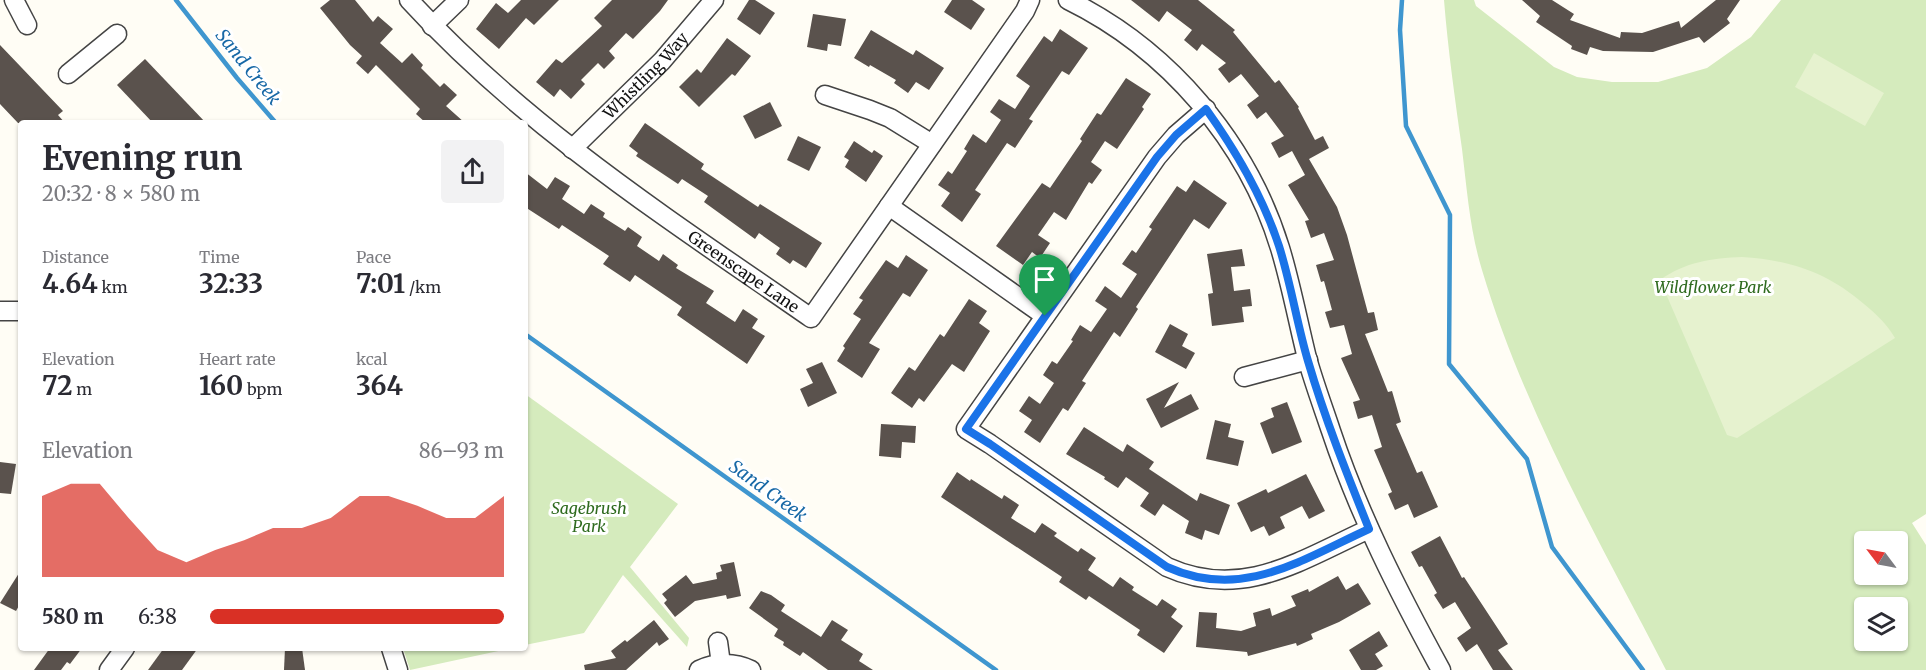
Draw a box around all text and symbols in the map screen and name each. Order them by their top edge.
water label: Sand Creek [211,24,286,109]
street label: Whistling Way [598,28,693,124]
text: Evening run [42,138,242,179]
button: share [441,140,504,203]
text: 20:32 · 8 × 580 m [42,181,200,206]
street label: Greenscape Lane [684,226,803,317]
text: Distance [42,247,109,267]
text: Time [199,247,240,267]
text: Pace [356,247,391,267]
pin [1019,254,1070,316]
icon: arrive [1028,263,1061,296]
text: 4.64 [42,267,98,300]
text: 32:33 [199,267,263,300]
text: 7:01 [356,267,405,300]
text: km [98,277,128,297]
text: /km [405,277,441,297]
park label: Wildflower Park [1655,277,1772,297]
text: Elevation [42,349,115,369]
text: Heart rate [199,349,276,369]
text: kcal [356,349,387,369]
text: 72 [42,369,72,402]
text: 160 [199,369,243,402]
text: 364 [356,369,403,402]
text: m [72,379,92,399]
text: bpm [243,379,282,399]
text: Elevation [42,438,133,463]
text: 86–93 m [419,438,504,463]
water label: Sand Creek [725,455,812,527]
park label: Sagebrush Park [551,498,627,536]
north arrow [1854,531,1908,585]
map controls [1854,531,1908,651]
button: layers [1854,597,1908,651]
text: 580 m [42,604,104,629]
text: 6:38 [138,604,177,629]

